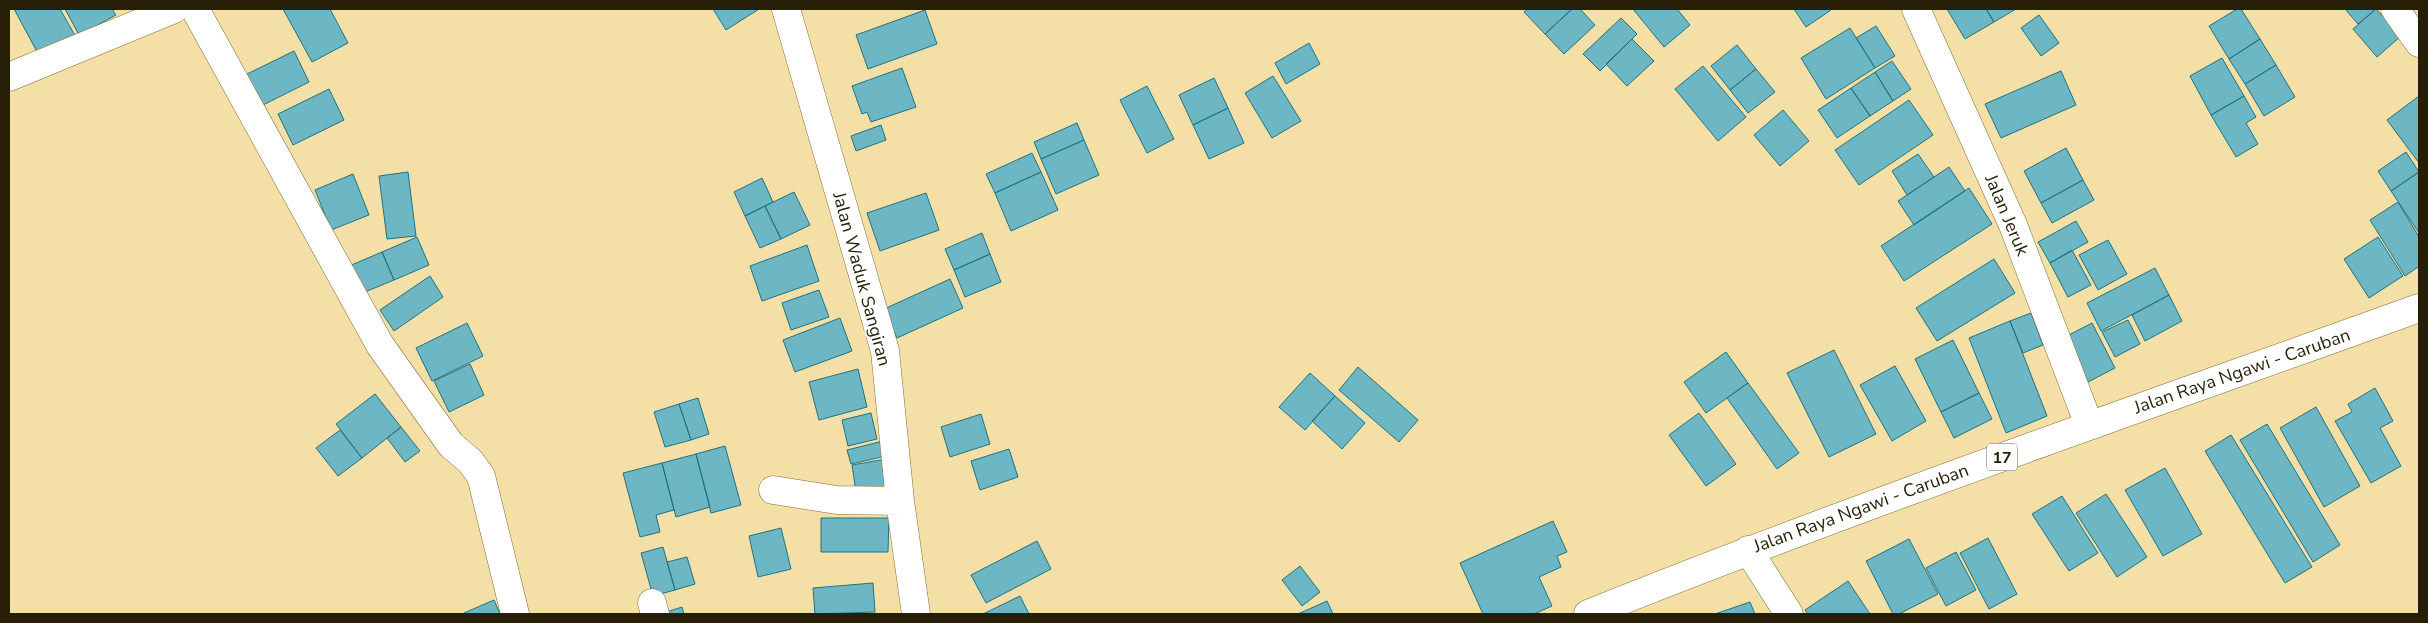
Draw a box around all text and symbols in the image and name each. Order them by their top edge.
street label: Jalan Jeruk [1979,170,2035,260]
street label: Jalan Waduk Sangiran [827,188,897,369]
street label: Jalan Raya Ngawi - Caruban [2130,323,2353,420]
road number: 17 [1987,444,2017,471]
street label: Jalan Raya Ngawi - Caruban [1749,458,1972,559]

